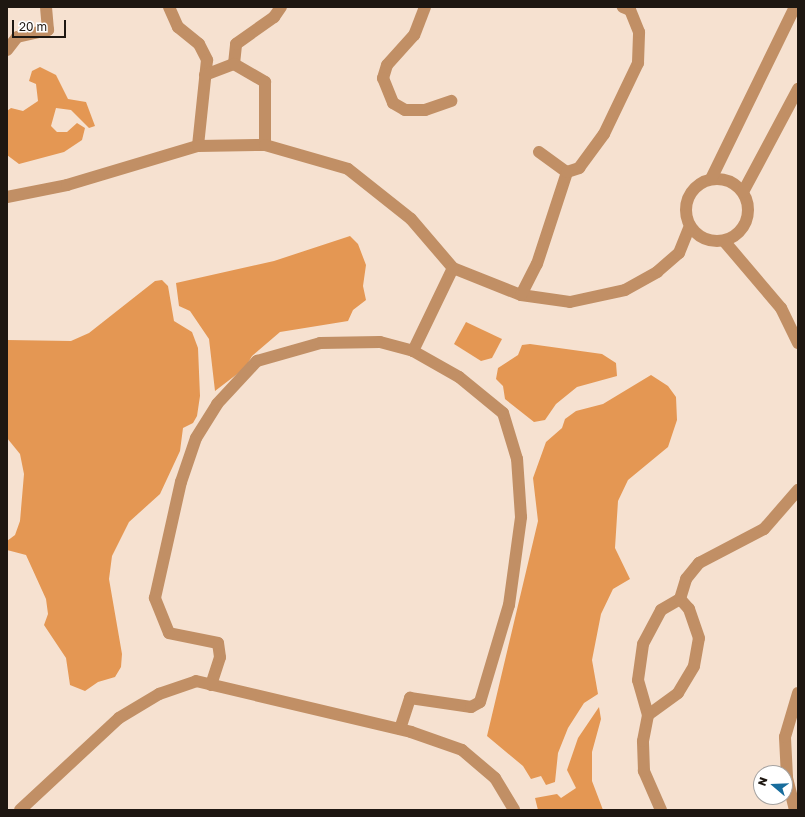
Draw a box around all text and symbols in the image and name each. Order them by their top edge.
scale bar [14,12,68,38]
text: 20 m [19,19,47,34]
north arrow [753,765,793,805]
text: N [755,775,770,787]

